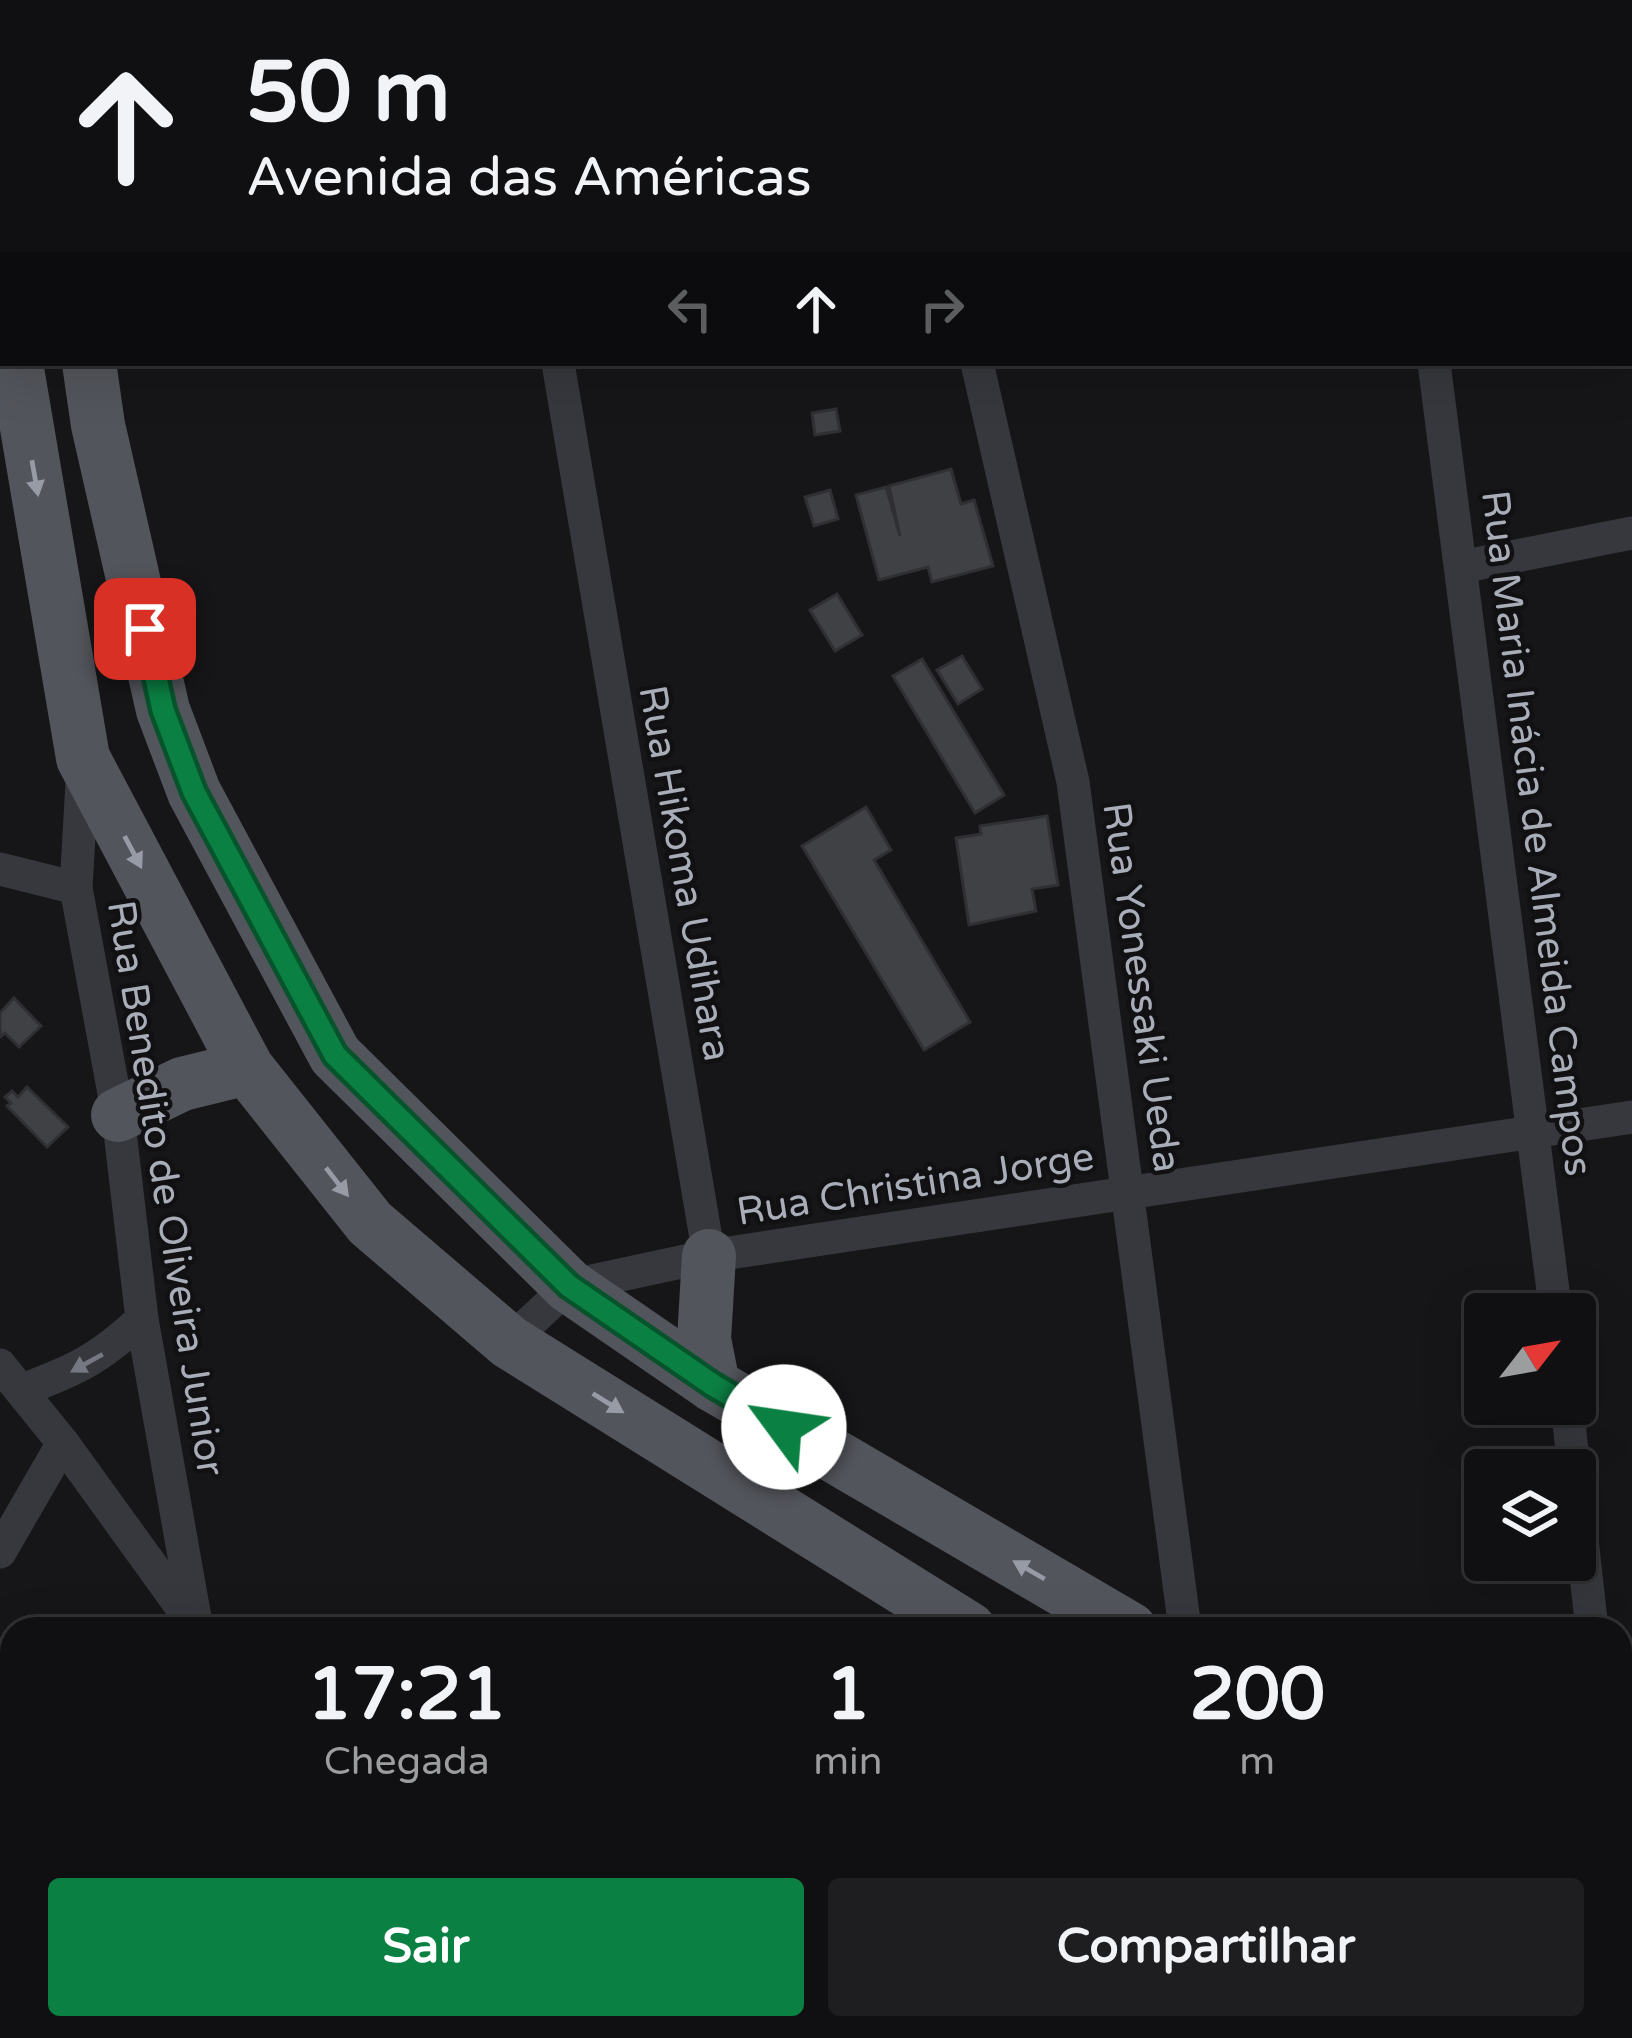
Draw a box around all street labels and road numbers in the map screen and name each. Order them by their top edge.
street label: Rua Maria Inácia de Almeida Campos [1471,488,1602,1179]
street label: Rua Hikoma Udihara [628,682,741,1065]
street label: Rua Yonessaki Ueda [1092,799,1191,1175]
street label: Rua Benedito de Oliveira Junior [97,897,234,1479]
street label: Rua Christina Jorge [733,1133,1097,1236]

